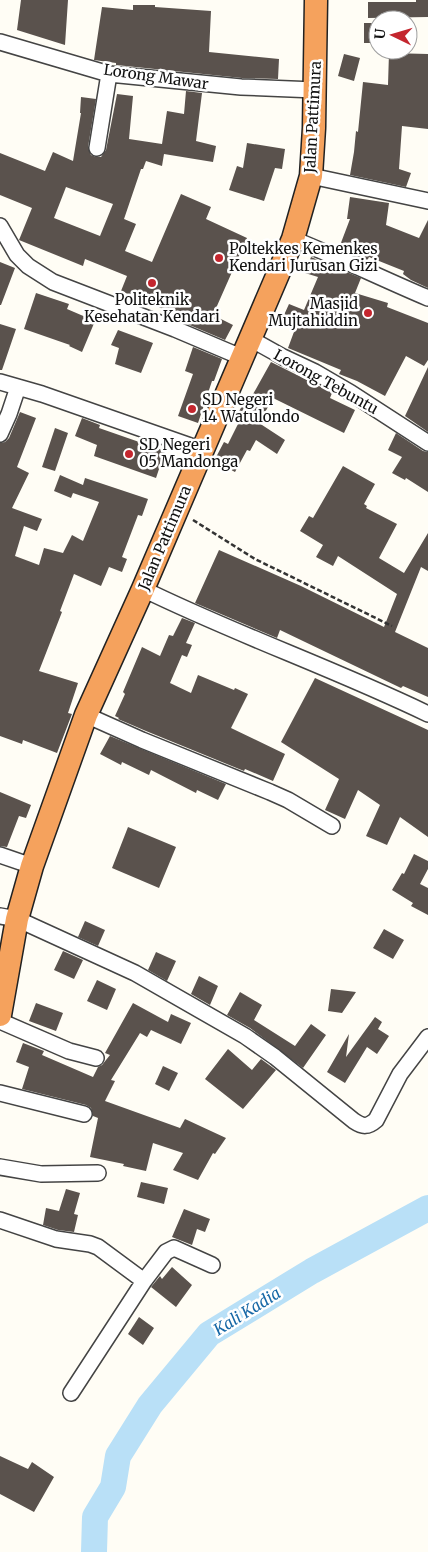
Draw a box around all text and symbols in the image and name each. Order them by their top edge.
north arrow [368,10,418,60]
text: U [371,27,390,40]
street label: Lorong Mawar [102,60,210,93]
street label: Jalan Pattimura [300,61,325,174]
place label: Poltekkes Kemenkes Kendari Jurusan Gizi [229,239,378,275]
marker: Poltekkes Kemenkes Kendari Jurusan Gizi [213,252,225,264]
marker: Politeknik Kesehatan Kendari [146,277,158,289]
place label: Politeknik Kesehatan Kendari [84,290,220,326]
place label: Masjid Mujtahiddin [268,294,358,330]
marker: Masjid Mujtahiddin [362,307,374,319]
street label: Lorong Tebuntu [271,345,382,418]
place label: SD Negeri 14 Watulondo [202,390,300,426]
marker: SD Negeri 14 Watulondo [186,403,198,415]
place label: SD Negeri 05 Mandonga [139,435,238,471]
marker: SD Negeri 05 Mandonga [123,448,135,460]
street label: Jalan Pattimura [134,483,195,594]
water label: Kali Kadia [209,1283,284,1340]

